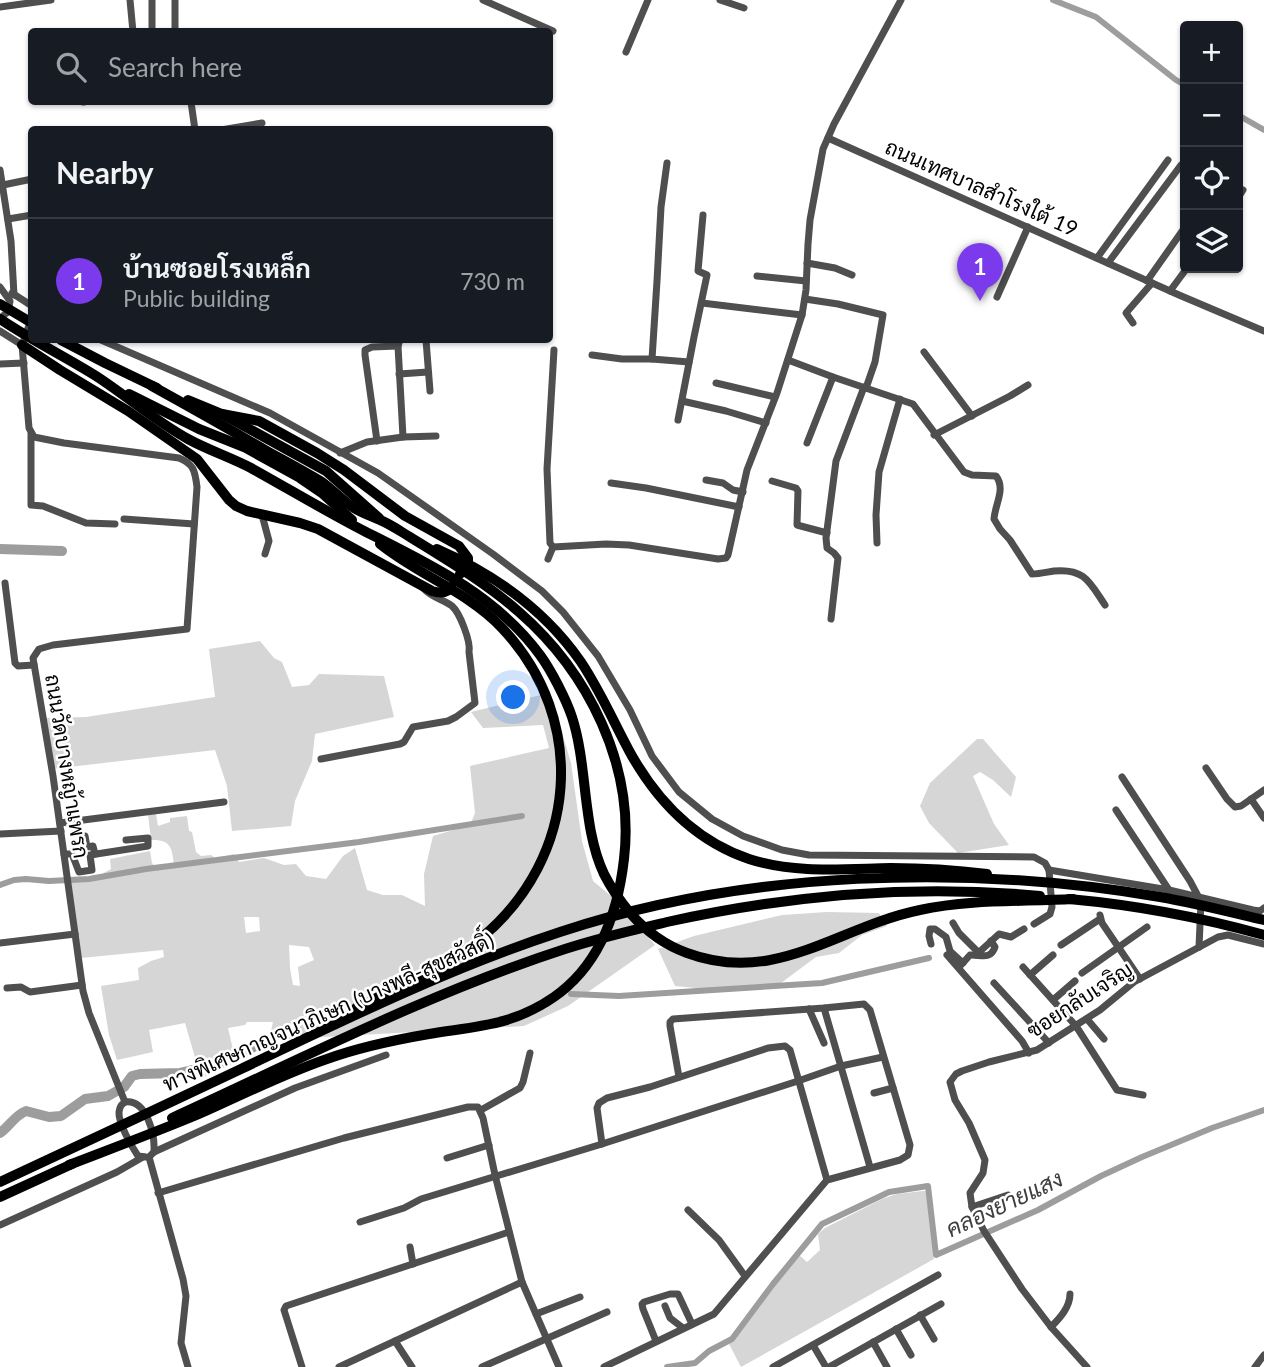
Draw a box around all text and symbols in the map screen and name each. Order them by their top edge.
map controls [1180,21,1243,273]
button: + [1180,21,1243,84]
search box [28,28,553,105]
icon: search [52,48,90,86]
text: Search here [108,51,242,83]
button: − [1180,84,1243,147]
street label: ถนนเทศบาลสำโรงใต้ 19 [882,133,1082,241]
button: locate [1180,147,1243,210]
text: Nearby [56,154,154,190]
button: layers [1180,210,1243,273]
pin: 1 [957,243,1003,301]
text: บ้านซอยโรงเหล็ก [123,252,311,284]
text: 1 [72,267,86,295]
text: 730 m [460,267,525,295]
text: Public building [123,284,270,312]
street label: ถนนวัดบางหญ้าแพรก [40,672,95,860]
your location [496,680,530,714]
street label: ทางพิเศษกาญจนาภิเษก (บางพลี-สุขสวัสดิ์) [156,921,499,1098]
street label: ซอยกลับเจริญ [1021,956,1137,1043]
water label: คลองยายแสง [941,1164,1067,1242]

